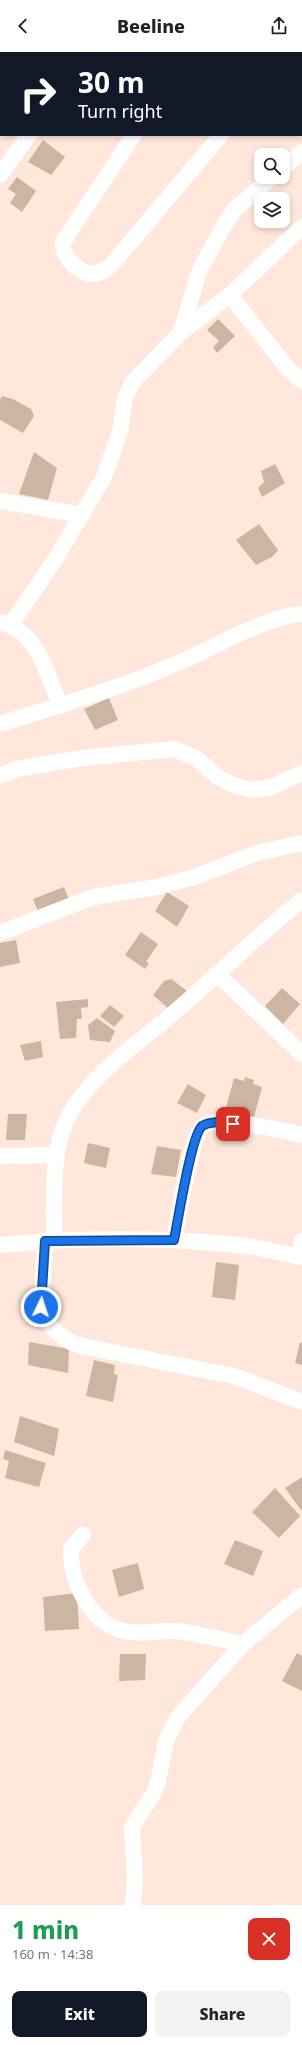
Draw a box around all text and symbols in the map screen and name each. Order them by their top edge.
text: Beeline [117,14,185,38]
icon: back [12,15,34,37]
icon: share [268,15,290,37]
text: 30 m [78,63,145,101]
icon: right [12,68,64,120]
text: Turn right [78,99,162,123]
map controls [254,148,290,228]
button: search [254,148,290,184]
button: layers [254,192,290,228]
pin [216,1107,250,1141]
icon: arrive [222,1113,244,1135]
position arrow [20,1286,62,1328]
text: 1 min [12,1913,79,1946]
button: close [248,1918,290,1960]
text: 160 m · 14:38 [12,1945,93,1963]
button: Exit [12,1991,147,2037]
button: Share [155,1991,290,2037]

